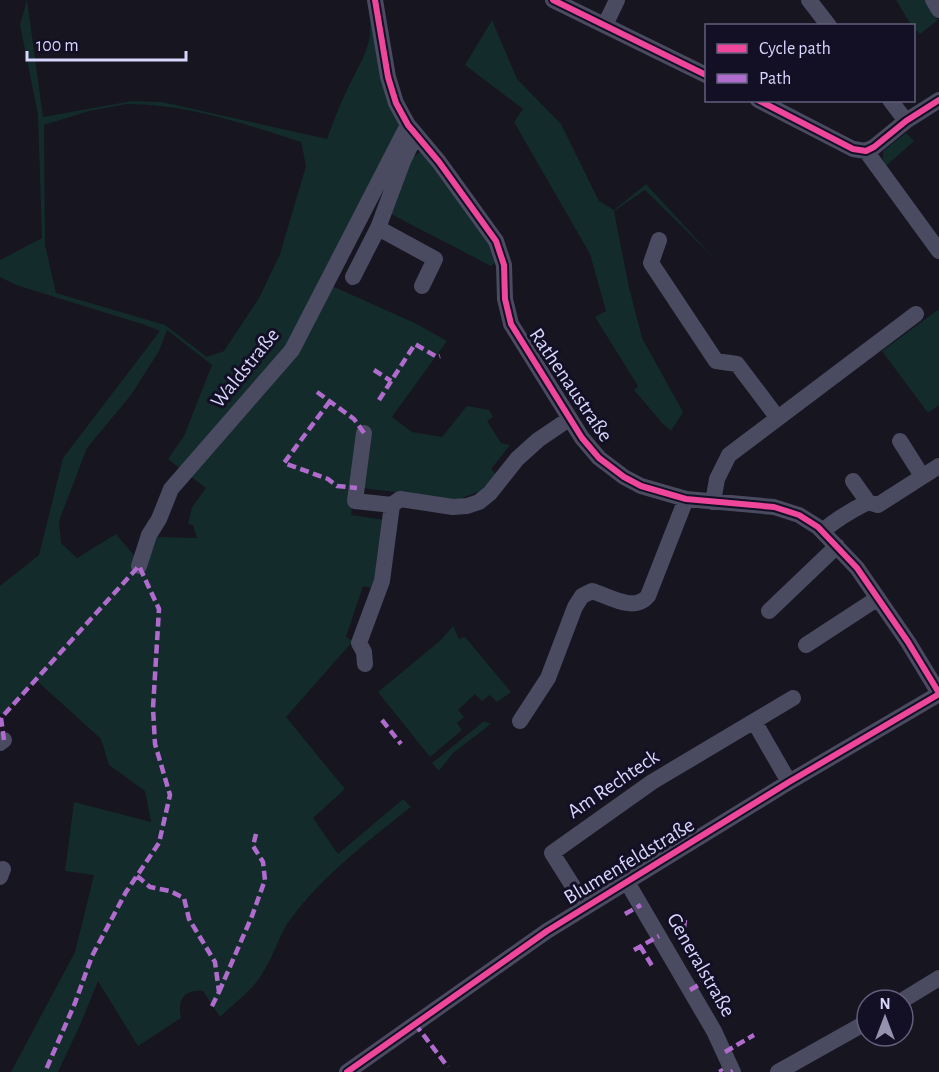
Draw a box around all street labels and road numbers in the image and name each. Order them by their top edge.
street label: Waldstraße [207,324,283,412]
street label: Rathenaustraße [526,325,616,445]
street label: Am Rechteck [563,746,663,822]
street label: Blumenfeldstraße [560,814,698,908]
street label: Generalstraße [663,910,739,1020]

